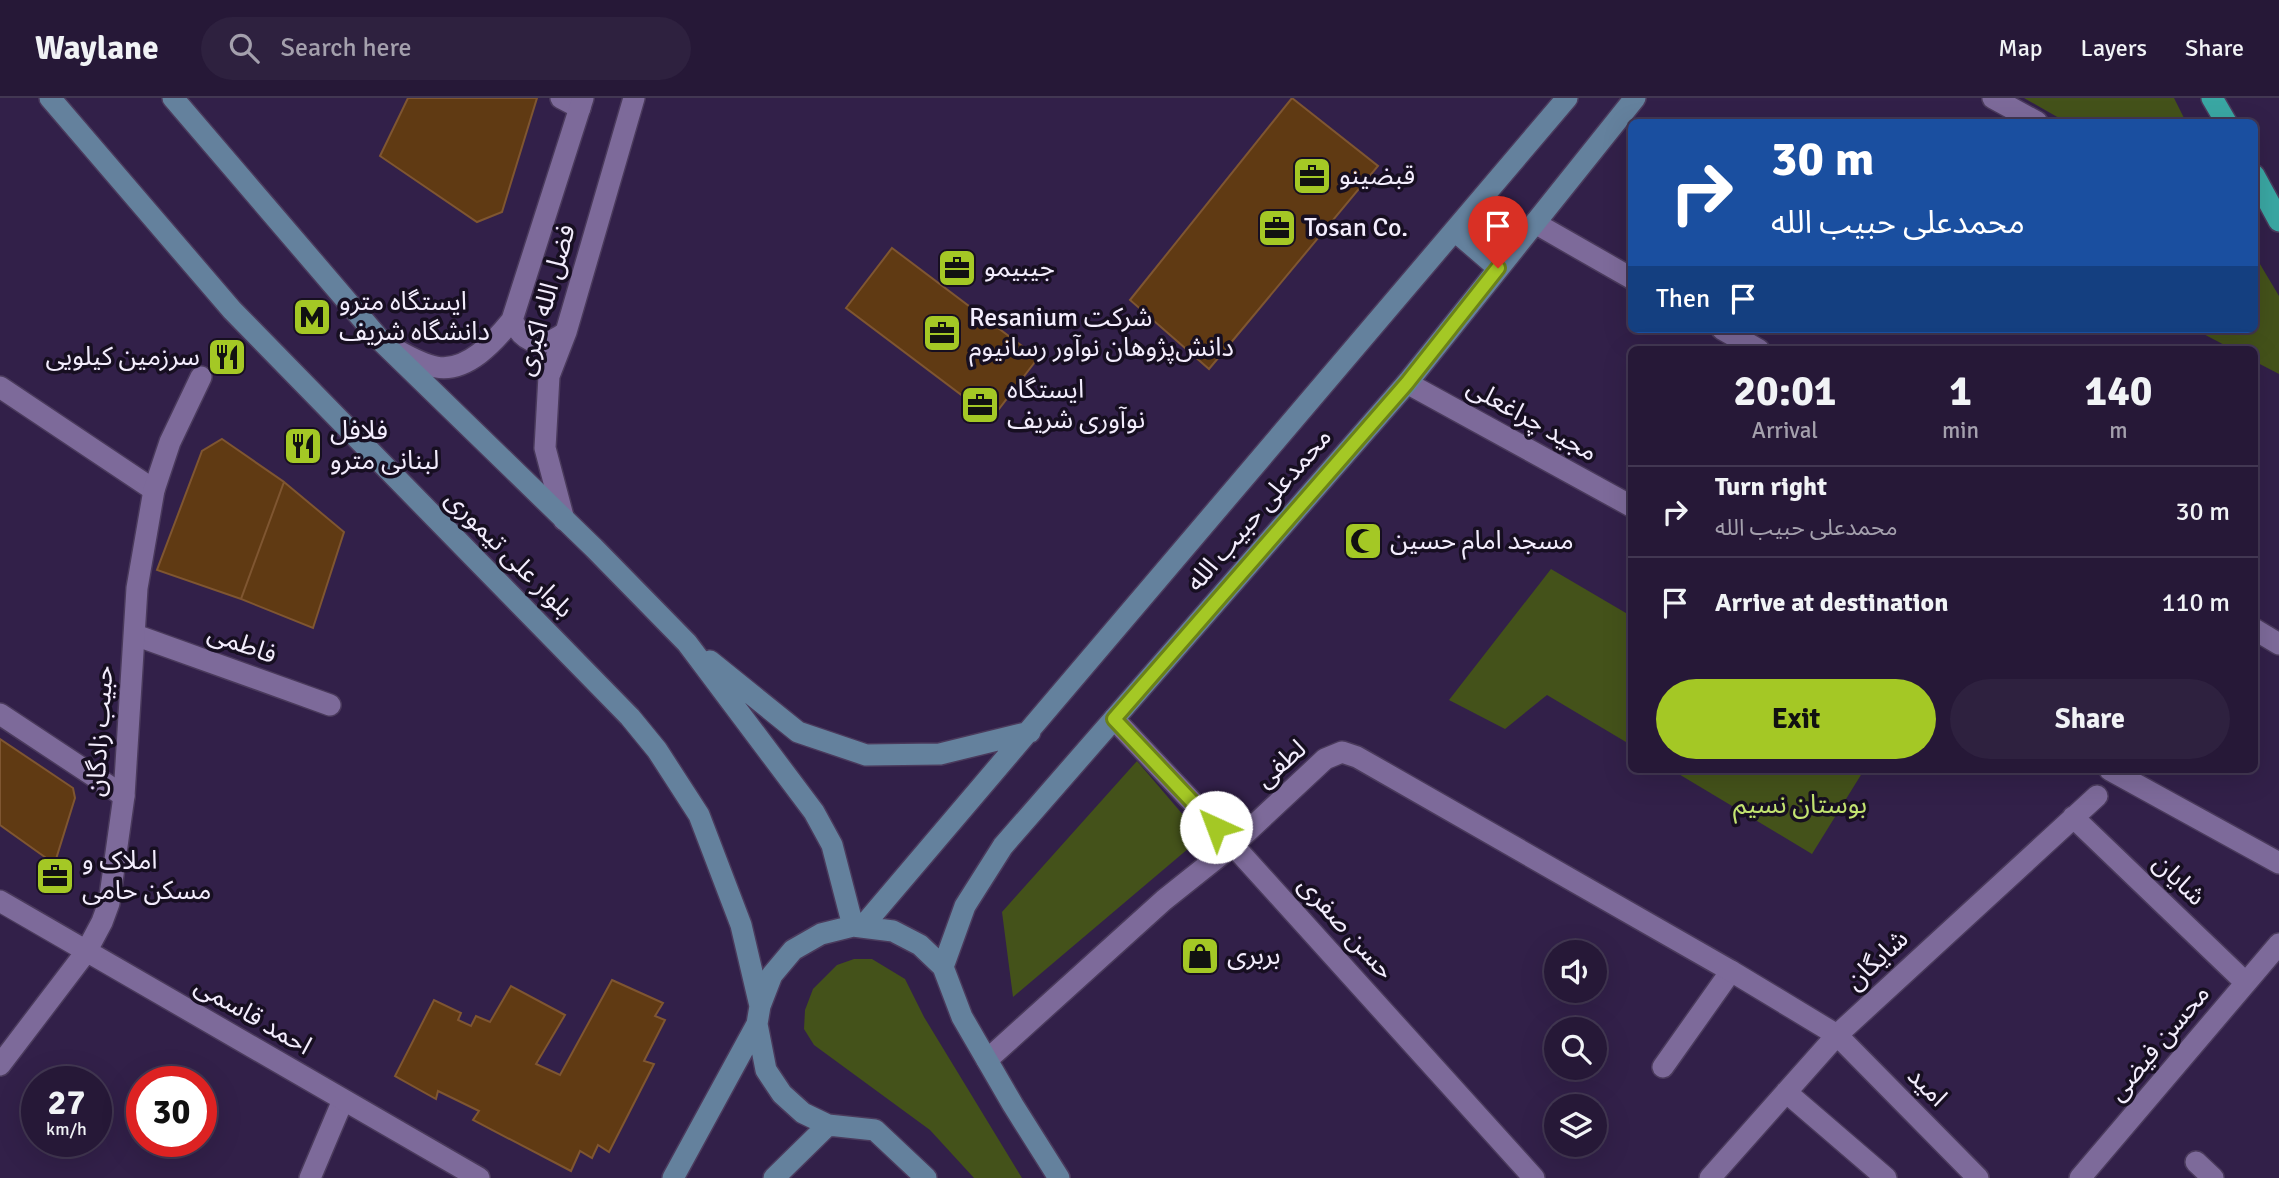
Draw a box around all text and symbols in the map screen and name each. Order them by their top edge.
search box [201,17,691,80]
text: Waylane [35,28,159,69]
icon: search [225,29,263,67]
text: Search here [281,32,412,64]
text: Map [1998,33,2043,63]
text: Layers [2081,33,2147,63]
text: Share [2185,33,2244,63]
text: 30 m [1771,129,1874,189]
icon: right [1656,147,1747,238]
office icon: قبضینو [1291,155,1333,197]
place label: قبضینو [1339,160,1415,192]
pin [1468,196,1528,268]
text: محمدعلی حبیب الله [1771,203,2025,242]
office icon: Tosan Co. [1256,207,1298,249]
icon: arrive [1479,207,1517,245]
place label: Tosan Co. [1304,212,1408,244]
street label: فضل الله اکبری [509,221,583,379]
office icon: جیبیمو [936,247,978,289]
place label: جیبیمو [984,252,1055,284]
icon: arrive [1724,280,1762,318]
text: Then [1656,283,1710,315]
place label: ایستگاه مترو دانشگاه شریف [339,286,490,348]
metro station icon: ایستگاه مترو دانشگاه شریف [291,296,333,338]
place label: Resanium شرکت دانش‌پژوهان نوآور رسانیوم [969,302,1234,367]
office icon: Resanium شرکت دانش‌پژوهان نوآور رسانیوم [921,312,963,354]
restaurant icon: سرزمین کیلویی [206,336,248,378]
place label: سرزمین کیلویی [45,341,200,373]
text: 20:01 [1733,366,1837,417]
text: 1 [1949,366,1972,417]
text: 140 [2084,366,2153,417]
street label: مجید چراغعلی [1461,371,1603,469]
place label: ایستگاه نوآوری شریف [1007,374,1145,436]
office icon: ایستگاه نوآوری شریف [959,384,1001,426]
place label: فلافل لبنانی مترو [330,415,439,477]
text: Arrival [1752,416,1818,445]
text: min [1942,416,1979,445]
text: m [2109,416,2128,445]
street label: محمدعلی حبیب الله [1179,422,1339,598]
restaurant icon: فلافل لبنانی مترو [282,425,324,467]
text: Turn right [1715,471,1827,503]
street label: بلوار علی تیموری [438,483,580,625]
icon: right [1656,493,1694,531]
text: 30 m [2175,496,2230,528]
text: محمدعلی حبیب الله [1715,513,1897,542]
mosque icon: مسجد امام حسین [1342,520,1384,562]
place label: مسجد امام حسین [1390,525,1574,560]
icon: arrive [1656,584,1694,622]
text: Arrive at destination [1715,587,1948,619]
text: 110 m [2161,587,2230,619]
street label: فاطمی [203,617,281,671]
street label: حبیب زادگان [79,664,121,798]
button: Exit [1656,679,1936,759]
button: Share [1950,679,2230,759]
street label: لطفی [1249,733,1313,795]
park label: بوستان نسیم [1733,789,1867,824]
position arrow [1179,790,1253,864]
place label: املاک و مسکن حامی [82,845,211,907]
street label: شایان [2146,847,2212,913]
office icon: املاک و مسکن حامی [34,855,76,897]
street label: حسن صفری [1291,870,1401,986]
street label: شایگان [1839,923,1915,997]
shop icon: بربری [1179,935,1221,977]
place label: بربری [1227,940,1281,972]
map controls [1544,940,1607,1157]
button: sound [1544,940,1607,1003]
street label: احمد قاسمی [189,970,317,1062]
street label: محسن فیضی [2101,978,2217,1108]
button: search [1544,1017,1607,1080]
street label: امید [1900,1060,1954,1114]
speed limit sign: 30 [126,1066,217,1157]
text: 27 [48,1081,85,1124]
button: layers [1544,1094,1607,1157]
text: km/h [46,1118,87,1140]

